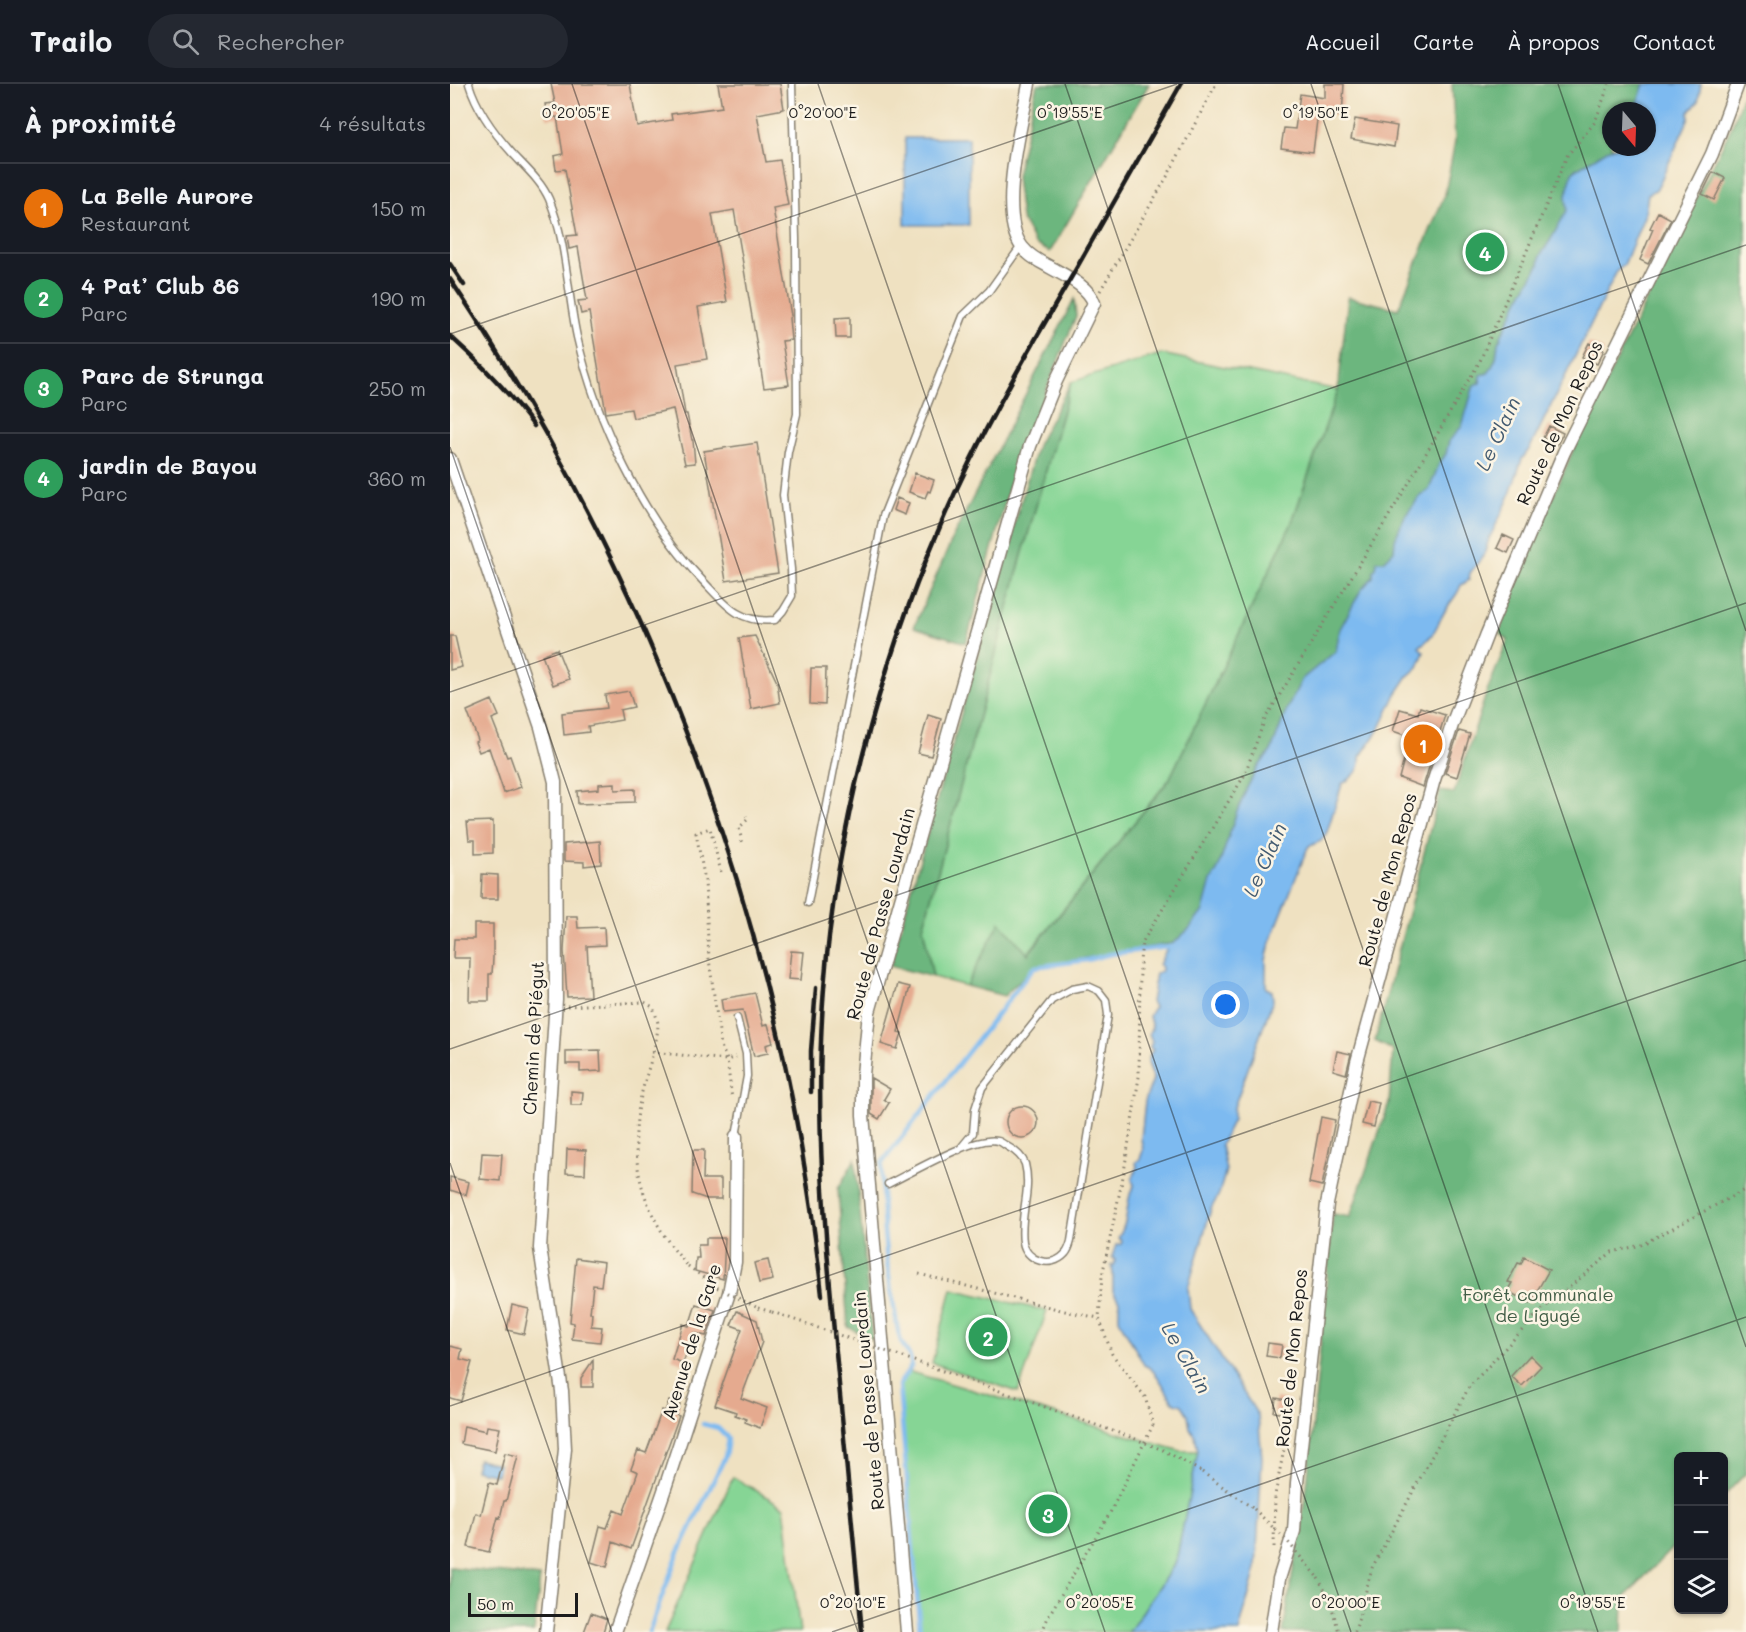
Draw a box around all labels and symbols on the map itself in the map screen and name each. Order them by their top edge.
text: 0°20'05"E [542,102,610,122]
text: 0°20'00"E [789,102,858,122]
text: 0°19'55"E [1037,102,1103,122]
text: 0°19'50"E [1283,102,1349,122]
north arrow [1602,102,1656,156]
pin: 4 [1466,230,1504,274]
street label: Route de Mon Repos [1510,336,1608,509]
water label: Le Clain [1469,393,1525,475]
pin: 1 [1404,722,1442,766]
street label: Route de Mon Repos [1352,790,1422,969]
street label: Route de Passe Lourdain [840,805,920,1023]
water label: Le Clain [1236,819,1292,901]
street label: Chemin de Piégut [517,960,549,1116]
your location [1211,990,1240,1019]
street label: Avenue de la Gare [656,1260,726,1423]
street label: Route de Mon Repos [1270,1268,1312,1448]
park label: Forêt communale de Ligugé [1462,1282,1614,1327]
street label: Route de Passe Lourdain [847,1291,889,1511]
pin: 2 [968,1314,1008,1360]
water label: Le Clain [1156,1317,1218,1398]
pin: 3 [1028,1492,1068,1536]
scale bar [468,1590,578,1618]
text: 0°20'10"E [820,1592,886,1612]
text: 0°20'05"E [1066,1592,1134,1612]
text: 0°20'00"E [1312,1592,1381,1612]
text: 0°19'55"E [1560,1592,1626,1612]

